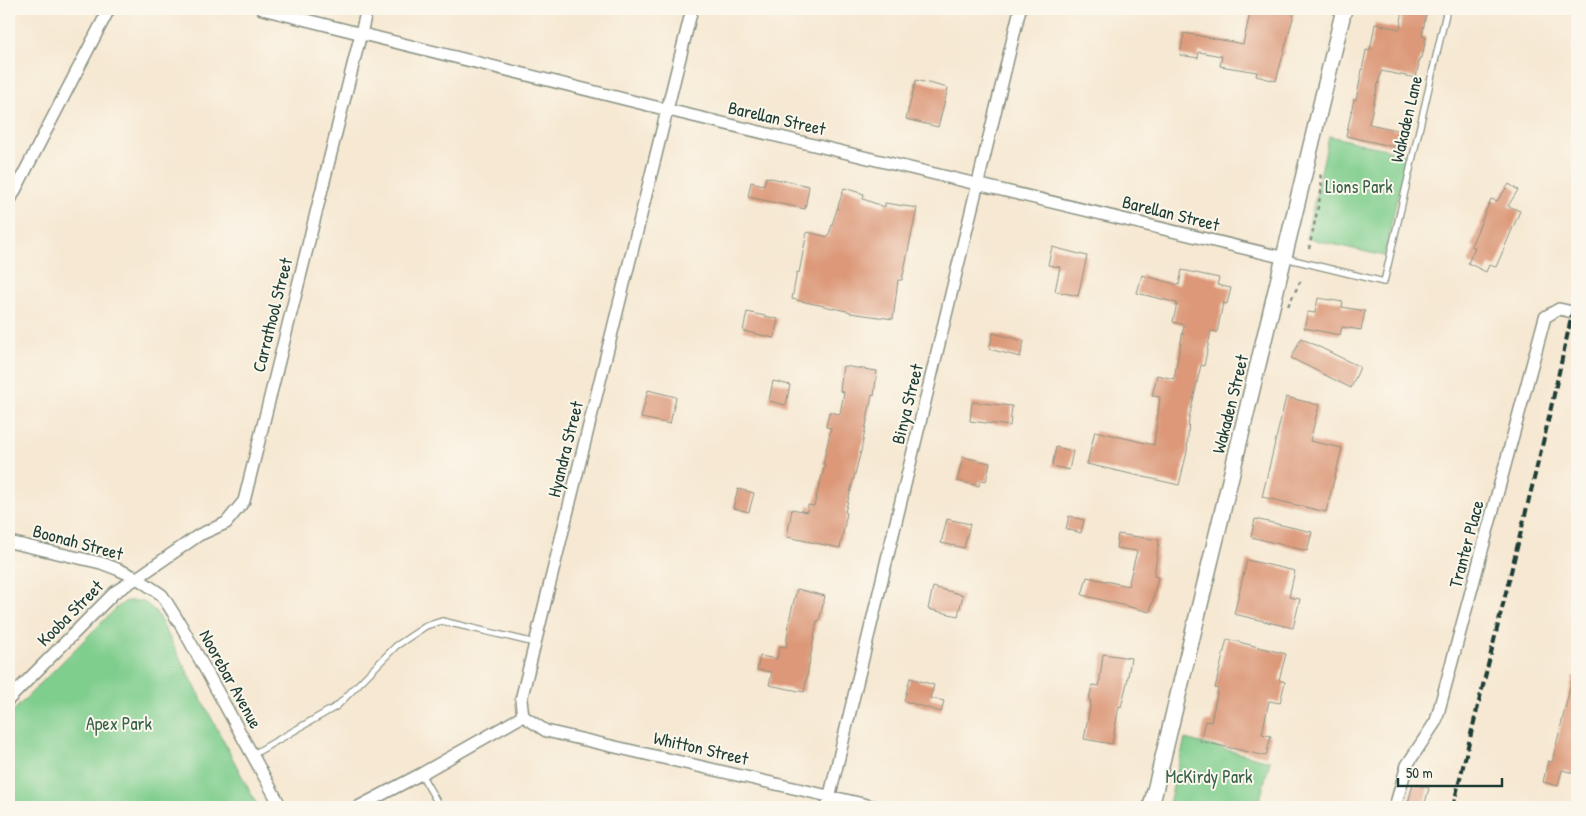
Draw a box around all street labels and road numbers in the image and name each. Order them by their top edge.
street label: Wakaden Lane [1384,73,1428,165]
street label: Barellan Street [726,95,829,142]
street label: Barellan Street [1120,189,1223,237]
street label: Carrathool Street [246,254,298,375]
street label: Wakaden Street [1206,351,1255,456]
street label: Binya Street [885,360,929,447]
street label: Hyandra Street [541,398,589,500]
street label: Tranter Place [1442,497,1490,591]
street label: Boonah Street [30,518,127,566]
street label: Kooba Street [31,574,109,652]
street label: Noorebar Avenue [194,625,268,733]
street label: Whitton Street [651,725,752,771]

